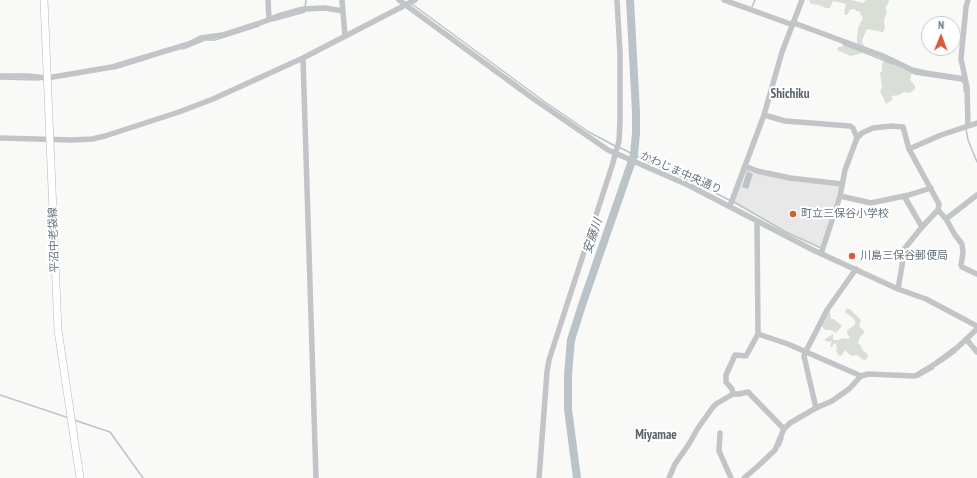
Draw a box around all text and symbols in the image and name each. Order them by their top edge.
north arrow [921,16,961,56]
text: N [938,18,944,32]
district label: Shichiku [771,86,809,102]
street label: かわじま中央通り [638,149,724,197]
street label: 平沼中老袋線 [46,207,62,273]
place label: 町立三保谷小学校 [801,207,889,221]
marker: 町立三保谷小学校 [788,209,798,219]
water label: 安藤川 [580,217,606,255]
place label: 川島三保谷郵便局 [860,249,948,263]
marker: 川島三保谷郵便局 [847,251,857,261]
district label: Miyamae [635,427,677,443]

